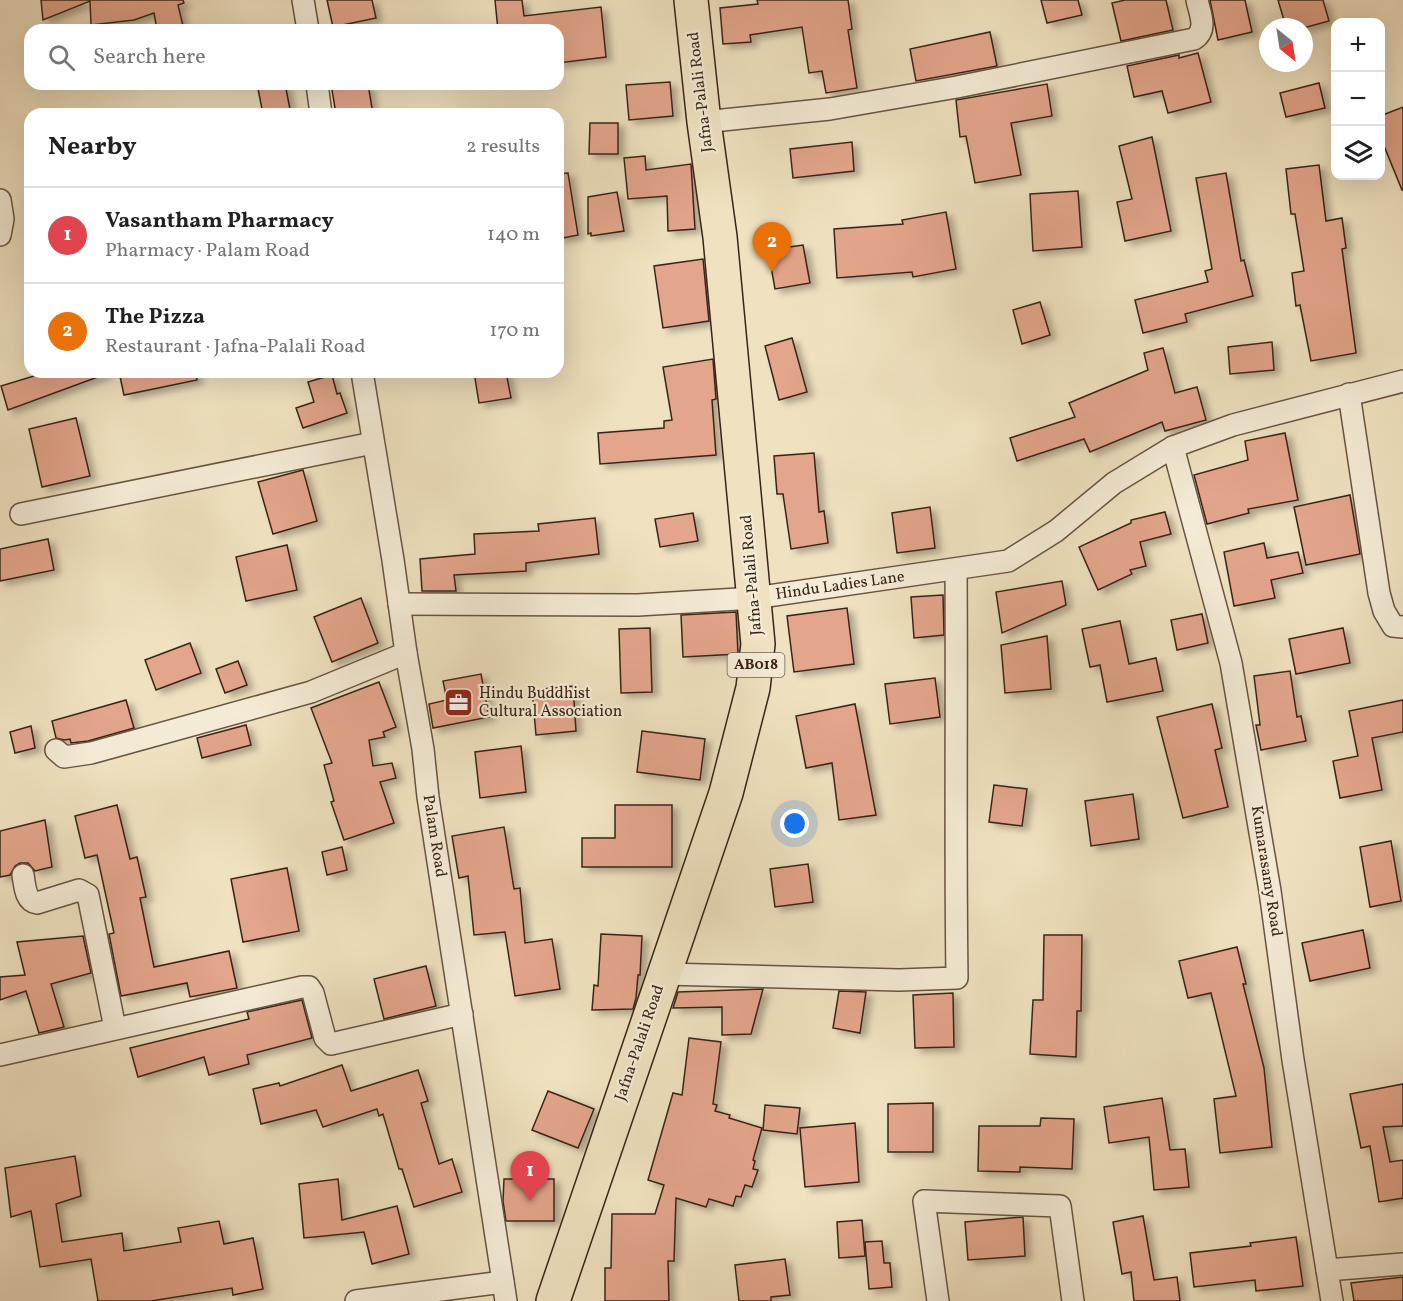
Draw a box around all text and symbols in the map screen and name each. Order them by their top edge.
north arrow [1259,18,1313,72]
map controls [1331,18,1385,180]
button: + [1331,18,1385,72]
search box [24,24,564,90]
street label: Jafna-Palali Road [683,30,719,154]
icon: search [45,41,78,74]
text: Search here [93,42,206,73]
button: − [1331,72,1385,126]
button: layers [1331,126,1385,180]
text: Nearby [48,129,137,165]
text: 2 results [466,133,540,161]
text: Vasantham Pharmacy [105,206,334,237]
text: 1 [63,221,72,249]
text: 140 m [487,221,540,249]
pin: 2 [752,222,792,272]
text: Pharmacy · Palam Road [105,237,310,265]
text: The Pizza [105,302,205,333]
text: 2 [62,317,73,345]
text: 170 m [490,317,540,345]
text: Restaurant · Jafna-Palali Road [105,333,366,361]
street label: Jafna-Palali Road [736,514,768,636]
street label: Hindu Ladies Lane [774,566,906,606]
road number: AB018 [728,653,784,677]
place label: Hindu Buddhist Cultural Association [479,683,622,723]
office icon: Hindu Buddhist Cultural Association [442,687,474,719]
street label: Palam Road [417,793,451,879]
street label: Kumarasamy Road [1245,804,1287,938]
your location [780,809,809,838]
street label: Jafna-Palali Road [610,982,670,1104]
pin: 1 [510,1152,550,1201]

